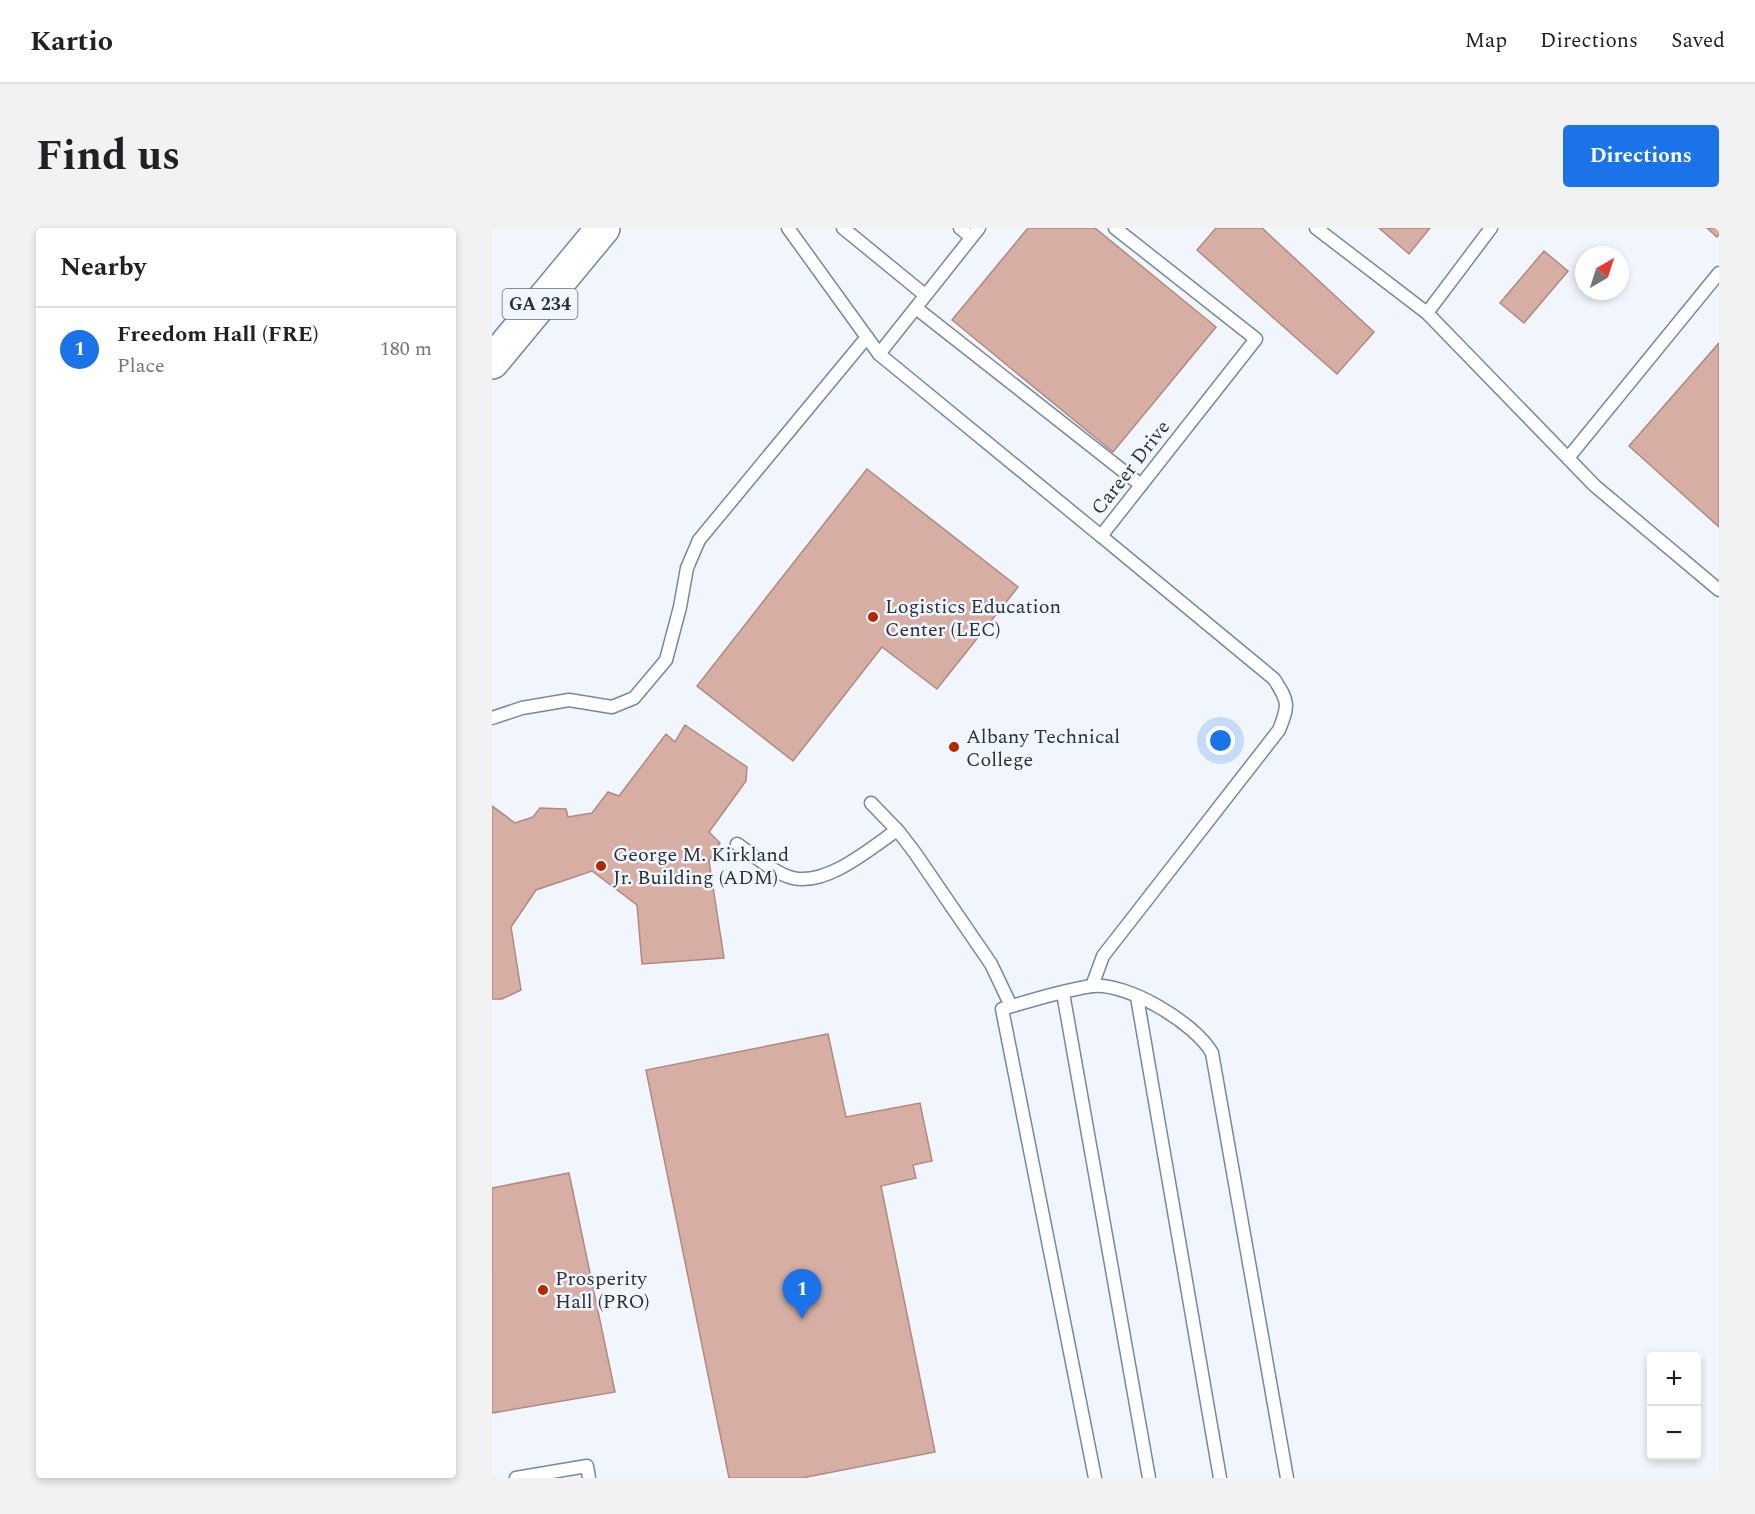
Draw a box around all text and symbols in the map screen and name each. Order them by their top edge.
text: Kartio [30,20,113,63]
text: Map [1465,25,1507,57]
text: Directions [1540,25,1638,57]
text: Saved [1671,25,1725,57]
text: Find us [36,125,180,188]
button: Directions [1563,125,1719,187]
north arrow [1575,246,1629,300]
text: Nearby [60,247,146,287]
road number: GA 234 [502,289,578,319]
text: Freedom Hall (FRE) [117,318,318,351]
text: 1 [74,334,85,364]
text: 180 m [380,334,432,364]
text: Place [117,351,165,381]
street label: Career Drive [1084,414,1178,522]
place label: Logistics Education Center (LEC) [885,592,1061,645]
marker: Logistics Education Center (LEC) [866,610,880,624]
place label: Albany Technical College [966,722,1120,775]
your location [1206,726,1235,755]
marker: Albany Technical College [947,740,961,754]
place label: George M. Kirkland Jr. Building (ADM) [613,840,789,893]
marker: George M. Kirkland Jr. Building (ADM) [594,859,608,873]
place label: Prosperity Hall (PRO) [555,1264,650,1317]
pin: 1 [782,1270,822,1319]
marker: Prosperity Hall (PRO) [536,1283,550,1297]
map controls [1647,1352,1701,1460]
button: + [1647,1352,1701,1406]
button: − [1647,1406,1701,1460]

